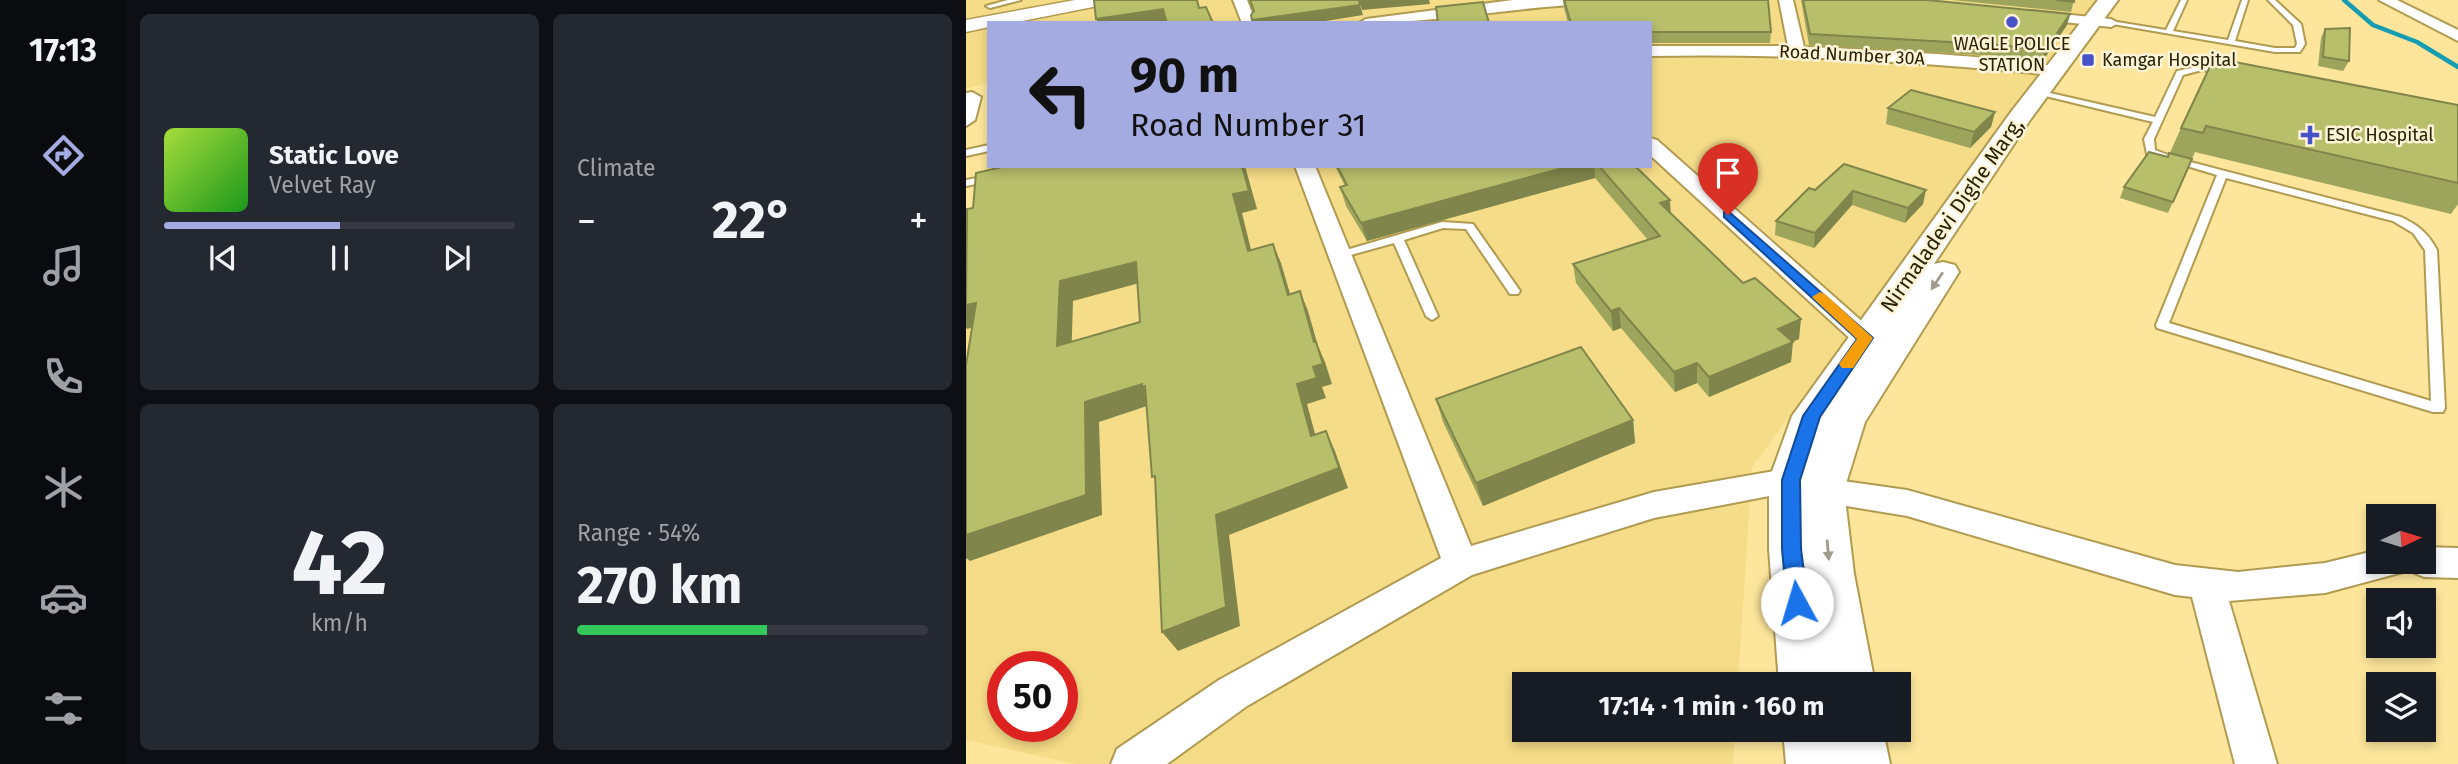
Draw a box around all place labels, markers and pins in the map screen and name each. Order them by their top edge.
marker: WAGLE POLICE STATION [2004,14,2020,30]
place label: WAGLE POLICE STATION [1954,33,2070,76]
place label: Kamgar Hospital [2102,49,2236,71]
marker: Kamgar Hospital [2080,52,2096,68]
place label: ESIC Hospital [2326,124,2434,146]
marker: ESIC Hospital [2300,125,2320,145]
pin [1698,143,1758,215]

